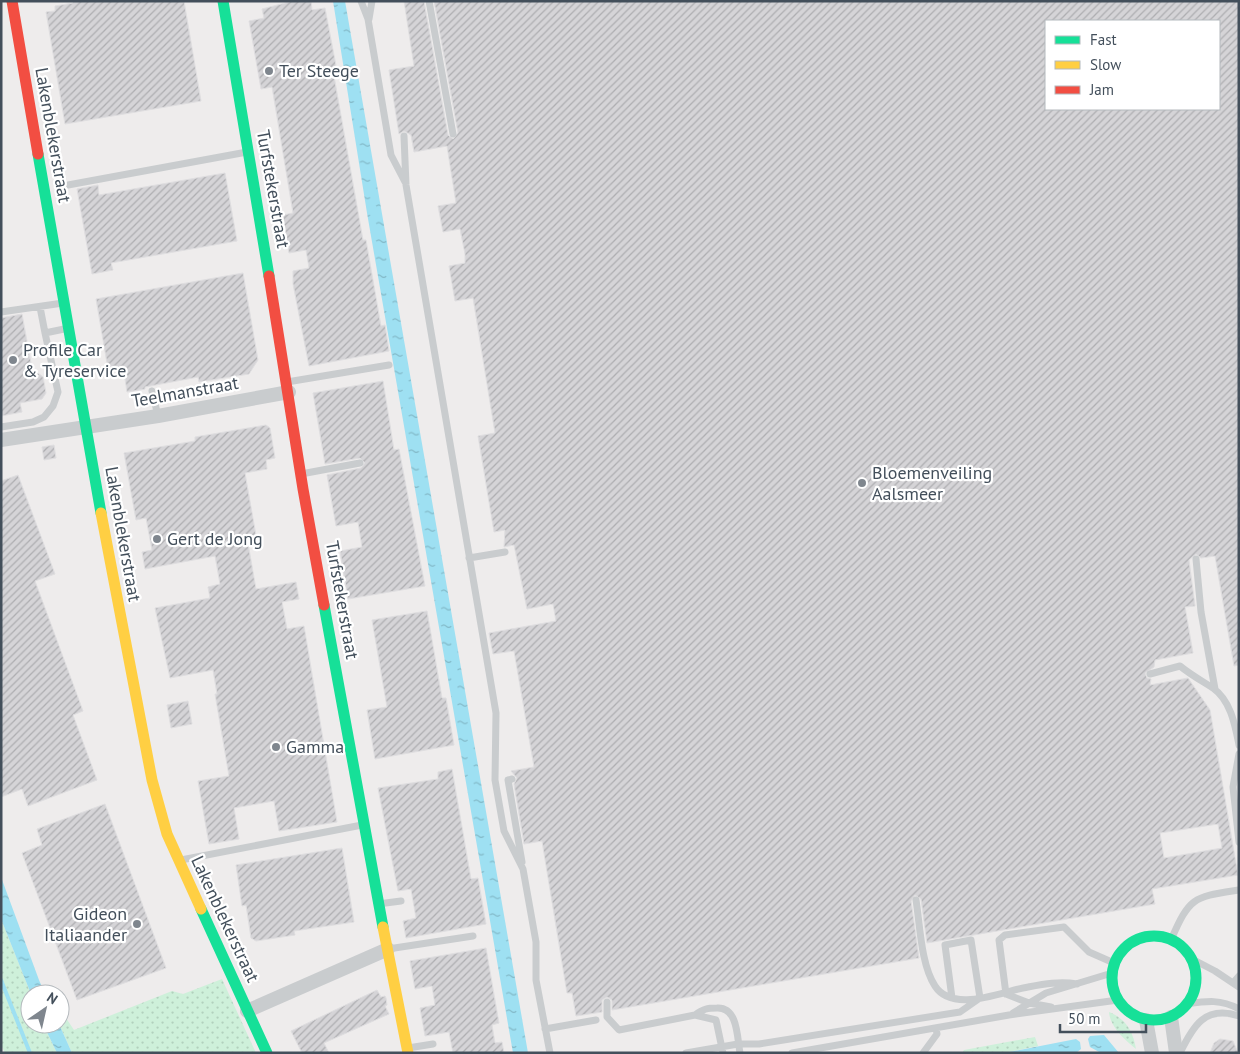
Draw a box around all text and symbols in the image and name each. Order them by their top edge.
legend [1045,20,1220,110]
text: Fast [1090,30,1117,49]
text: Slow [1090,55,1121,74]
place label: Ter Steege [279,59,359,82]
marker: Ter Steege [263,65,275,77]
street label: Lakenblekerstraat [30,66,77,204]
text: Jam [1089,80,1114,99]
street label: Turfstekerstraat [252,128,295,250]
place label: Profile Car & Tyreservice [23,338,126,382]
marker: Profile Car & Tyreservice [7,354,19,366]
street label: Teelmanstraat [130,371,240,412]
place label: Bloemenveiling Aalsmeer [872,461,992,505]
street label: Lakenblekerstraat [100,465,147,603]
marker: Bloemenveiling Aalsmeer [856,477,868,489]
place label: Gert de Jong [167,527,263,550]
marker: Gert de Jong [151,533,163,545]
street label: Turfstekerstraat [321,539,364,661]
place label: Gamma [286,735,344,758]
marker: Gamma [270,741,282,753]
street label: Lakenblekerstraat [186,852,265,986]
place label: Gideon Italiaander [44,902,127,946]
marker: Gideon Italiaander [131,918,143,930]
north arrow [20,984,70,1034]
text: N [43,988,61,1008]
scale bar [1060,1002,1146,1034]
text: 50 m [1068,1009,1101,1028]

